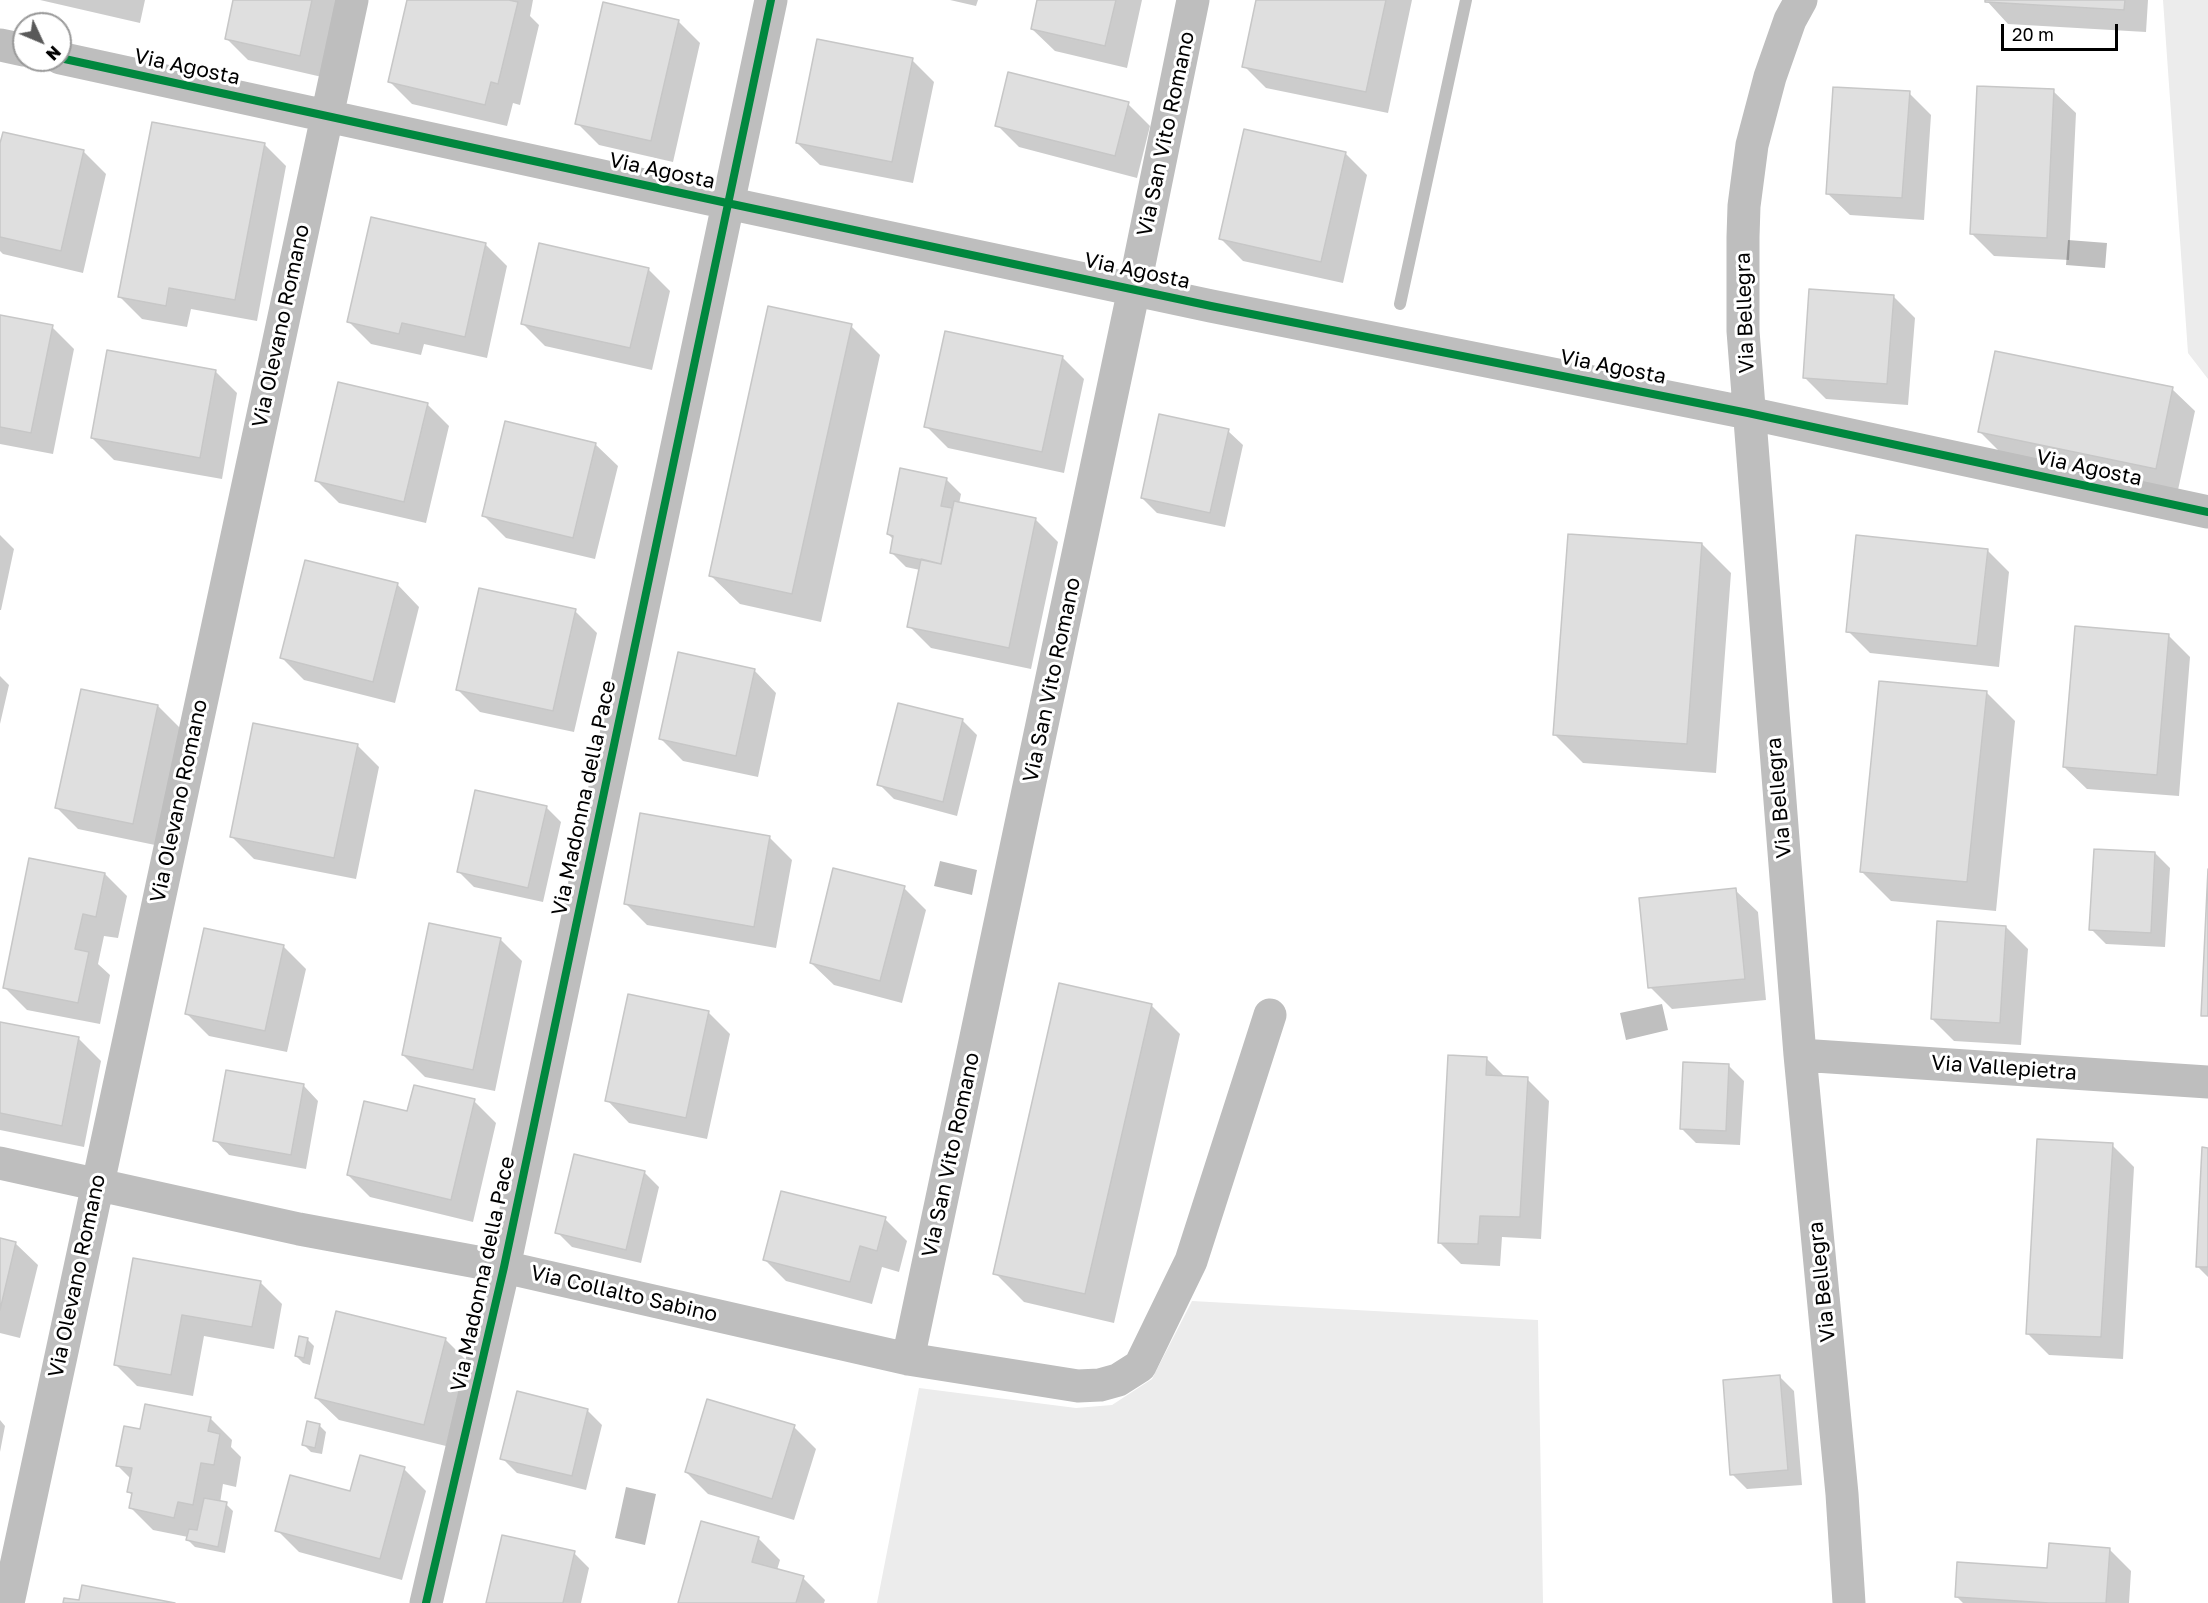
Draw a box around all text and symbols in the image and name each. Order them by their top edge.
north arrow [12,12,72,72]
scale bar [2004,12,2121,50]
text: 20 m [2012,23,2054,45]
street label: Via San Vito Romano [1132,29,1200,239]
text: N [42,42,65,64]
street label: Via Agosta [132,43,242,91]
street label: Via Agosta [607,147,717,195]
street label: Via Olevano Romano [247,222,315,430]
street label: Via Agosta [1082,247,1192,295]
street label: Via Bellegra [1730,252,1760,374]
street label: Via Agosta [1558,344,1668,390]
street label: Via Agosta [2034,444,2144,492]
street label: Via San Vito Romano [1018,575,1086,785]
street label: Via Madonna della Pace [547,678,621,918]
street label: Via Olevano Romano [145,697,213,905]
street label: Via Bellegra [1761,737,1797,859]
street label: Via San Vito Romano [917,1050,985,1260]
street label: Via Vallepietra [1930,1050,2078,1086]
street label: Via Madonna della Pace [446,1154,520,1394]
street label: Via Olevano Romano [43,1172,111,1380]
street label: Via Bellegra [1803,1220,1841,1344]
street label: Via Collalto Sabino [528,1260,720,1328]

